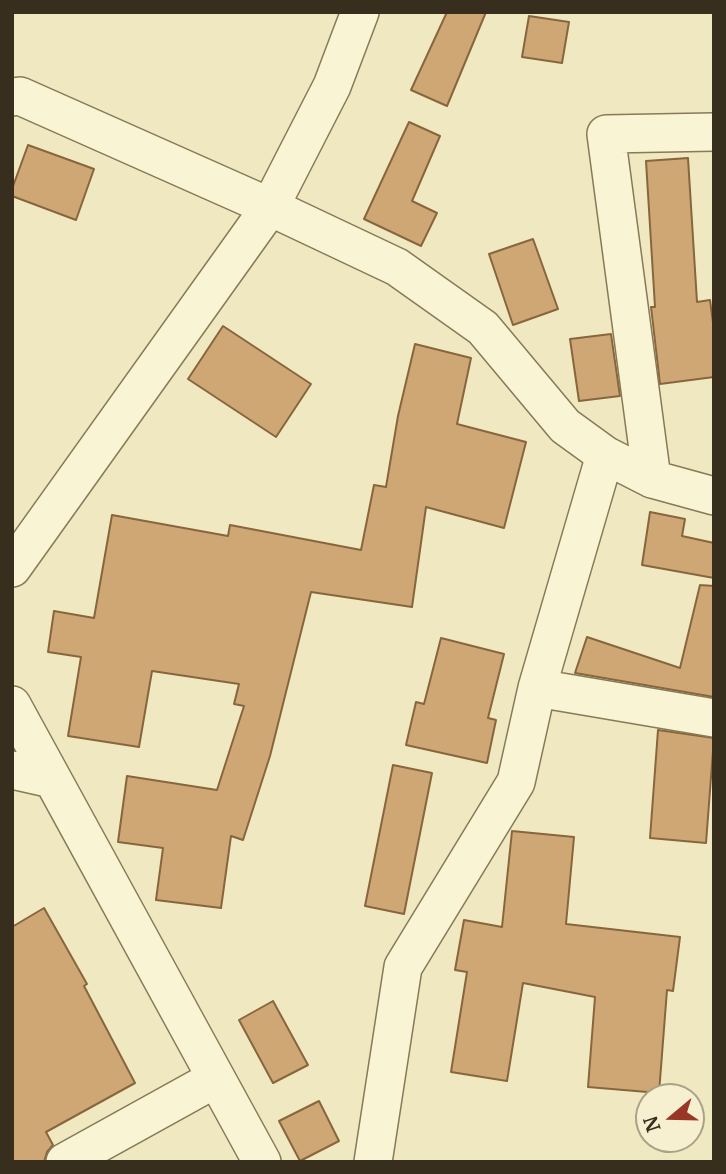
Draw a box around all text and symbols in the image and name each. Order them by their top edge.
north arrow [635,1083,705,1153]
text: N [638,1113,666,1135]

